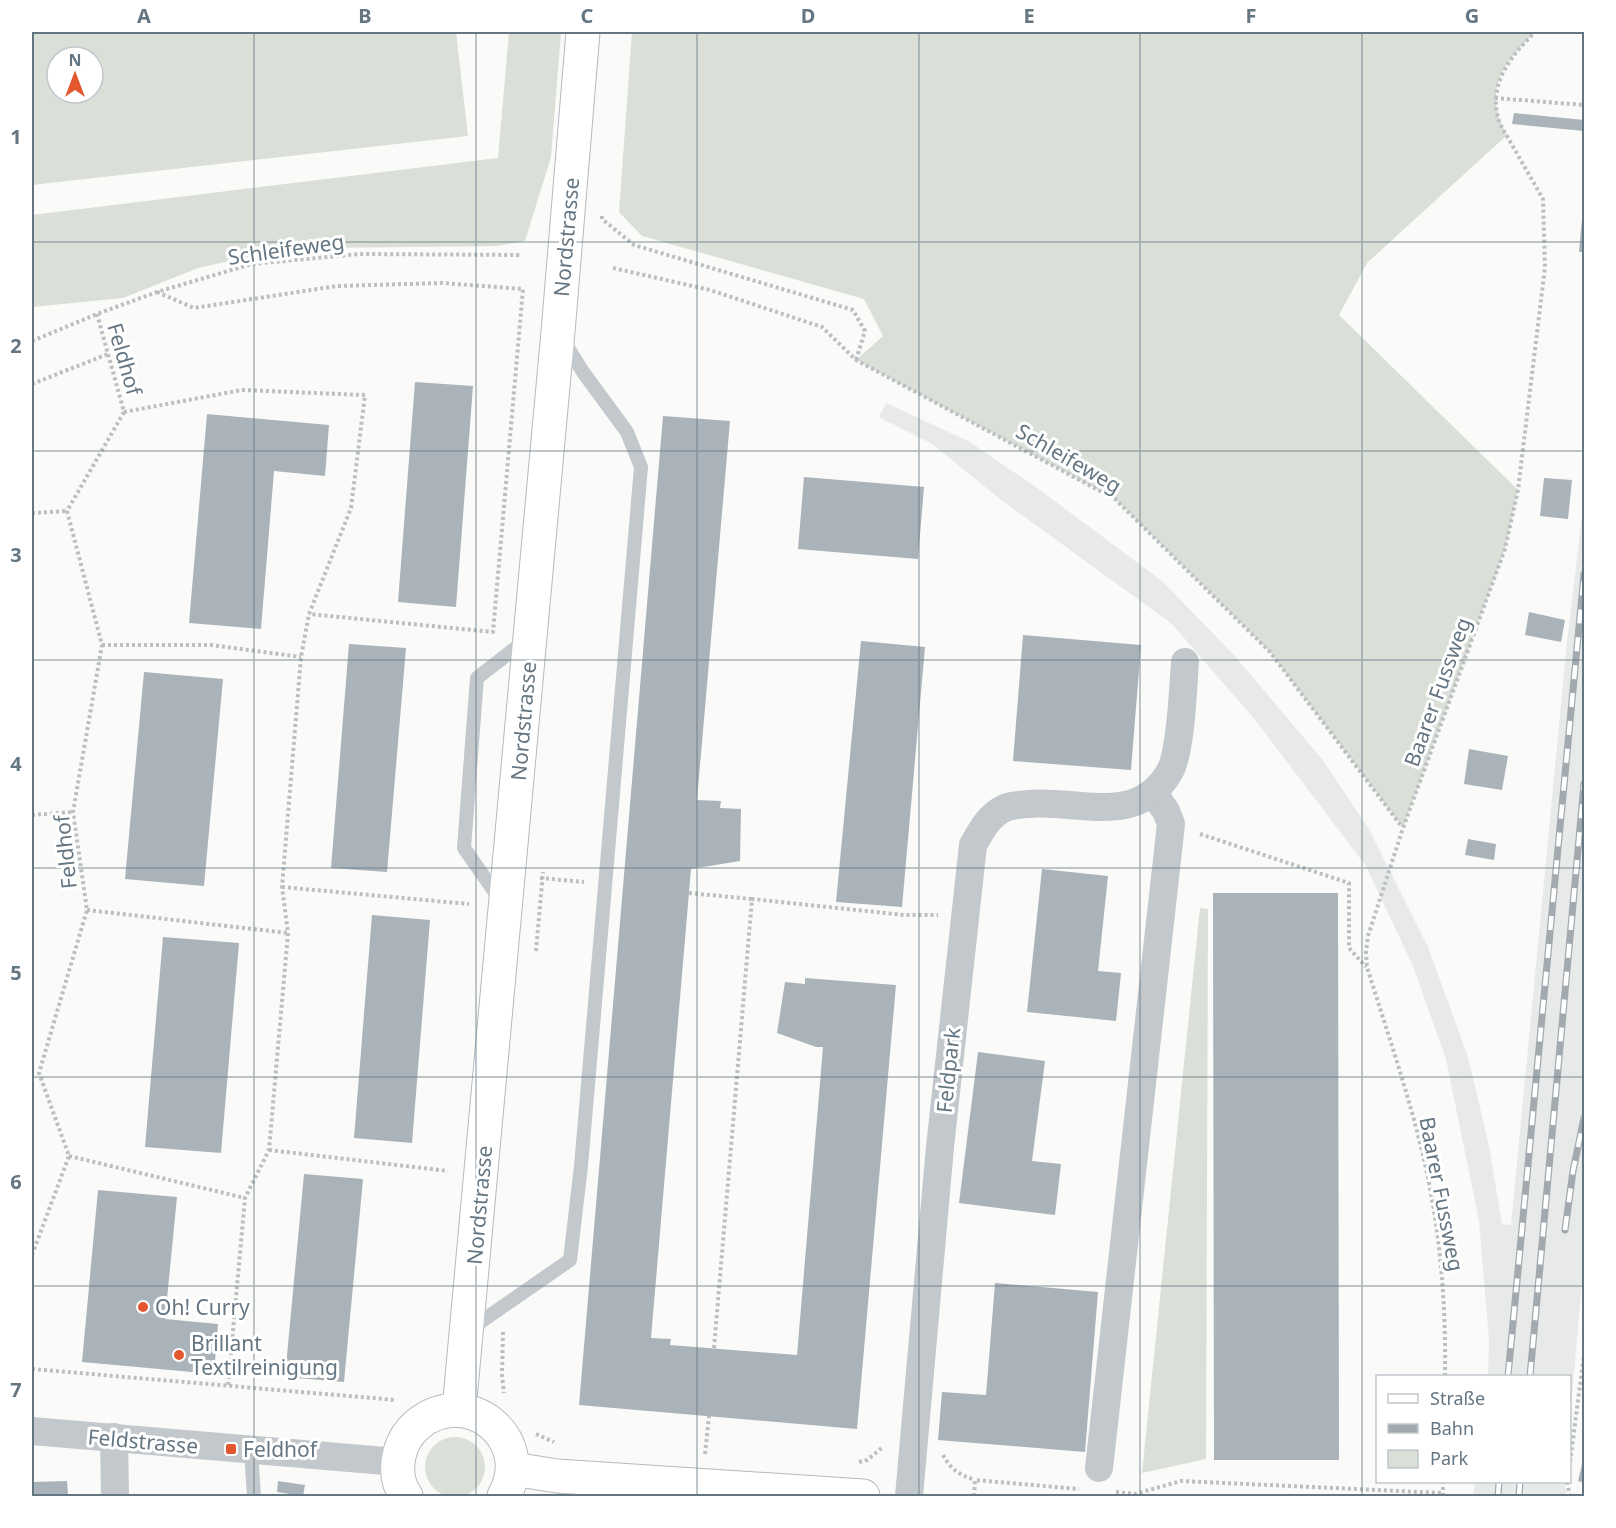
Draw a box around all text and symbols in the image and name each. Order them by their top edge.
text: A [137,2,151,29]
text: B [358,2,372,29]
text: C [581,2,594,29]
text: D [801,2,815,29]
text: E [1023,2,1035,29]
text: F [1246,2,1256,29]
text: G [1465,2,1479,29]
north arrow [45,45,105,105]
text: N [68,49,82,71]
text: 1 [10,123,22,150]
street label: Nordstrasse [547,176,585,298]
street label: Schleifeweg [226,227,346,271]
street label: Feldhof [101,320,149,400]
text: 2 [10,332,22,359]
street label: Schleifeweg [1011,417,1127,499]
text: 3 [10,541,22,568]
street label: Baarer Fussweg [1397,614,1477,770]
street label: Nordstrasse [504,660,542,782]
text: 4 [10,750,22,777]
street label: Feldhof [47,812,83,890]
text: 5 [10,959,22,986]
street label: Feldpark [930,1025,966,1114]
street label: Baarer Fussweg [1413,1114,1471,1274]
street label: Nordstrasse [460,1144,498,1266]
text: 6 [10,1168,22,1195]
place label: Oh! Curry [155,1293,250,1321]
marker: Oh! Curry [136,1300,150,1314]
place label: Brillant Textilreinigung [191,1329,338,1381]
marker: Brillant Textilreinigung [172,1348,186,1362]
legend [1376,1375,1571,1483]
text: 7 [10,1376,22,1403]
text: Straße [1430,1386,1485,1410]
text: Bahn [1430,1416,1474,1440]
street label: Feldstrasse [87,1422,199,1460]
place label: Feldhof [243,1435,319,1463]
marker: Feldhof [224,1442,238,1456]
text: Park [1430,1446,1468,1470]

